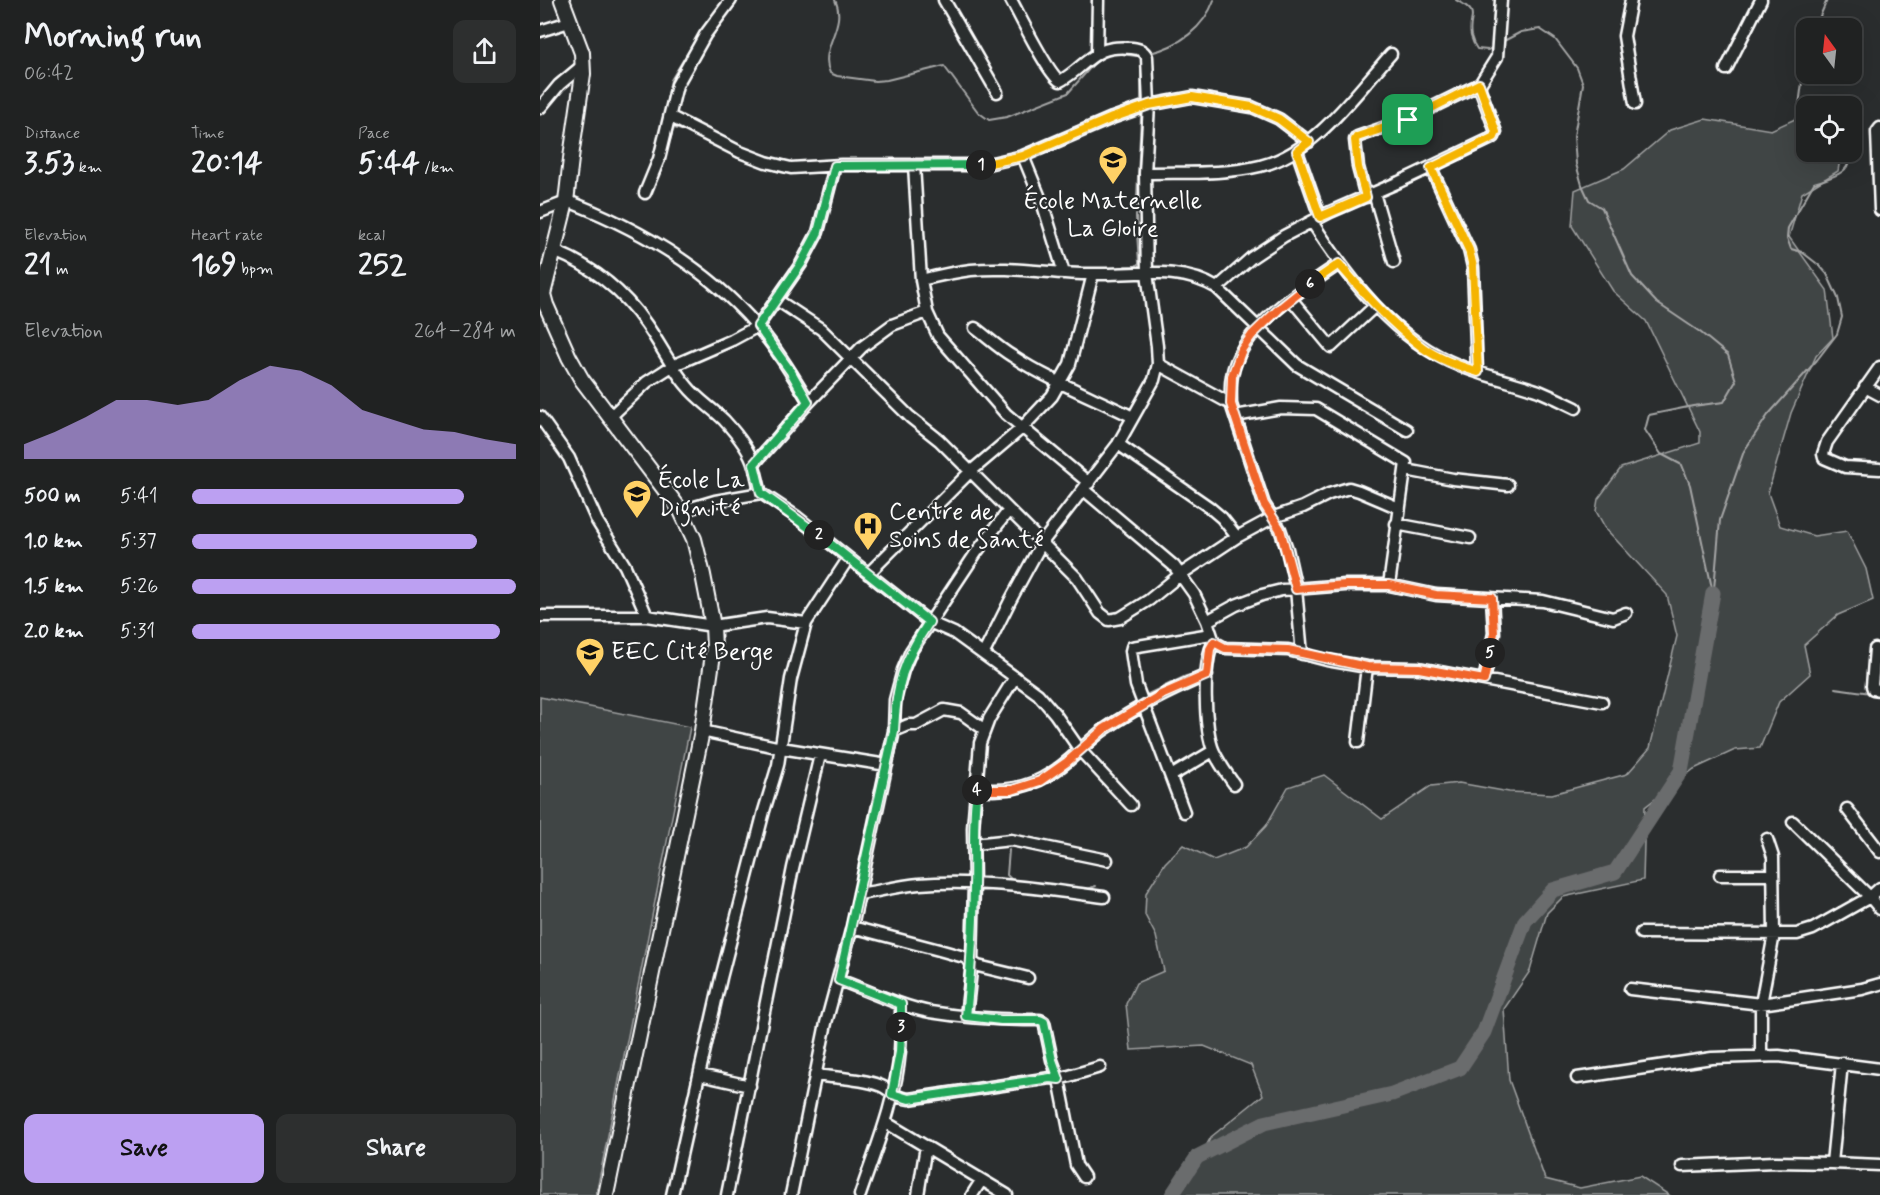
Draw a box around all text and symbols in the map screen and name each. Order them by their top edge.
text: Morning run [24,15,202,59]
north arrow [1796,18,1862,84]
map controls [1796,18,1862,162]
button: share [453,20,516,83]
text: 06:42 [24,60,74,87]
pin [1382,94,1433,145]
button: locate [1796,96,1862,162]
icon: arrive [1391,103,1424,136]
text: Distance [24,123,80,144]
text: Time [191,123,225,144]
text: Pace [358,123,390,144]
text: 3.53 [24,144,75,183]
text: 20:14 [191,144,263,183]
text: 5:44 [358,144,420,183]
school or university icon: École Maternelle La Gloire [1097,144,1129,186]
pin: 1 [966,150,996,180]
text: 1 [977,154,985,175]
text: km [75,157,102,178]
text: /km [420,157,454,178]
place label: École Maternelle La Gloire [1024,184,1202,245]
text: Elevation [24,225,87,246]
text: Heart rate [191,225,263,246]
text: kcal [358,225,385,246]
text: 21 [24,246,52,285]
text: 169 [191,246,237,285]
text: 252 [358,246,407,285]
text: m [52,259,69,280]
text: bpm [237,259,273,280]
pin: 6 [1295,269,1325,299]
text: 6 [1306,273,1314,294]
text: Elevation [24,318,103,345]
text: 264–284 m [414,318,516,345]
place label: École La Dignité [658,463,745,527]
school or university icon: École La Dignité [621,478,653,520]
text: 500 m [24,483,81,510]
text: 5:41 [120,483,158,510]
place label: Centre de Soins de Santé [889,497,1044,556]
hospital icon: Centre de Soins de Santé [852,510,884,552]
pin: 2 [804,520,834,550]
text: 2 [815,524,823,545]
text: 1.0 km [24,528,83,555]
text: 5:37 [120,528,156,555]
text: 1.5 km [24,573,84,600]
text: 5:26 [120,573,158,600]
text: 2.0 km [24,618,84,645]
text: 5:31 [120,618,155,645]
school or university icon: EEC Cité Berge [574,636,606,678]
place label: EEC Cité Berge [611,637,773,670]
pin: 5 [1475,638,1505,668]
text: 5 [1485,642,1495,663]
pin: 4 [962,775,992,805]
text: 4 [972,779,982,800]
pin: 3 [886,1012,916,1042]
text: 3 [897,1016,905,1037]
button: Save [24,1114,264,1183]
button: Share [276,1114,516,1183]

